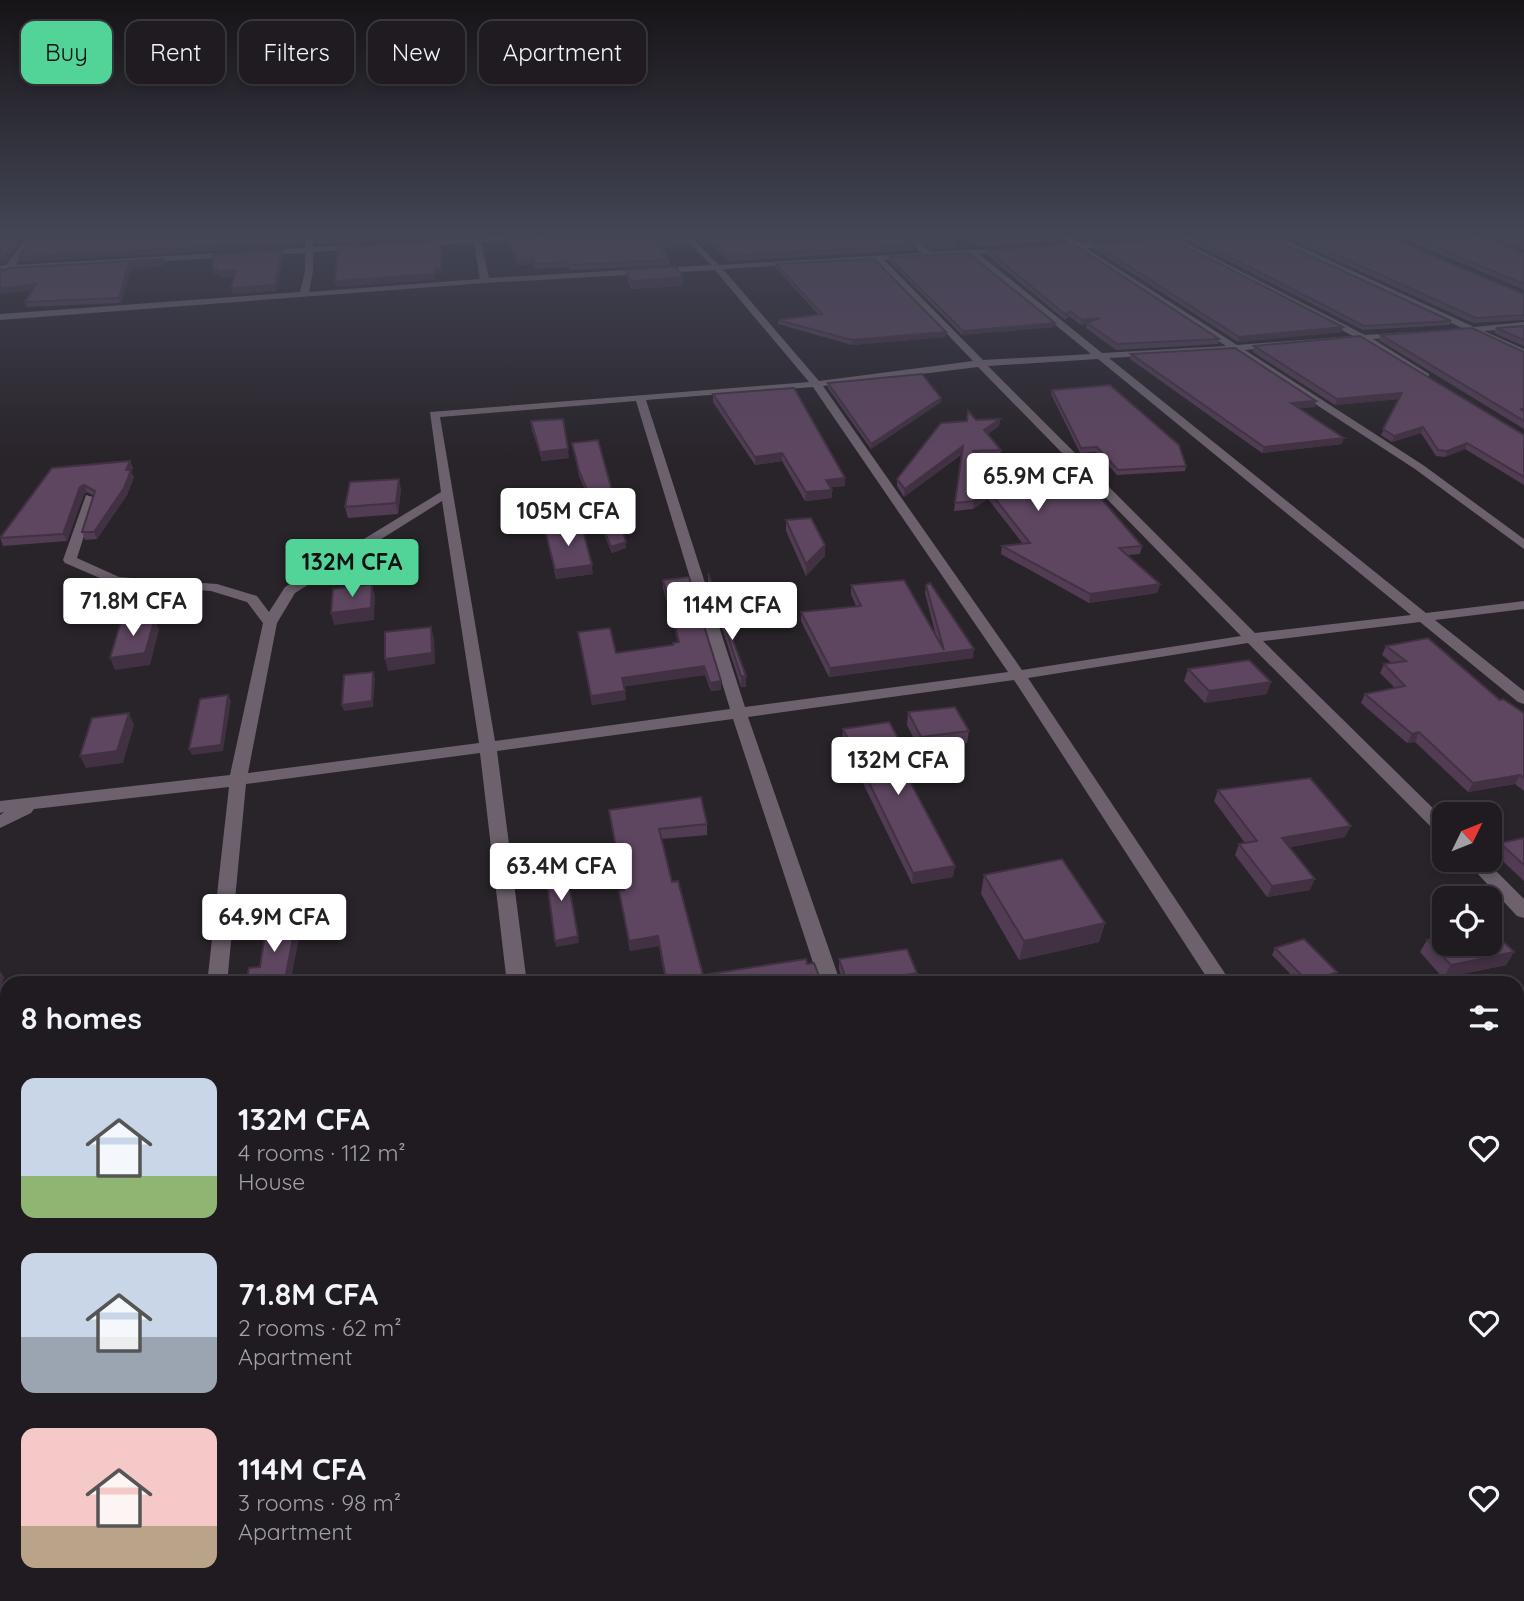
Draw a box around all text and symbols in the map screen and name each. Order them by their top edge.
chip: Buy [21,21,112,84]
chip: Rent [126,21,225,84]
chip: Filters [239,21,354,84]
chip: New [368,21,465,84]
chip: Apartment [479,21,646,84]
pin: 65.9M CFA [958,454,1118,513]
text: 65.9M CFA [983,461,1093,490]
pin: 105M CFA [496,489,640,548]
text: 105M CFA [517,496,619,525]
pin: 132M CFA [280,540,424,599]
text: 132M CFA [302,547,402,576]
pin: 71.8M CFA [53,578,213,638]
pin: 114M CFA [660,582,804,642]
text: 71.8M CFA [79,586,187,615]
text: 114M CFA [683,590,781,619]
pin: 132M CFA [826,738,970,797]
text: 132M CFA [848,745,948,774]
north arrow [1432,802,1502,872]
map controls [1432,802,1502,956]
pin: 63.4M CFA [481,844,641,903]
text: 63.4M CFA [506,851,616,880]
button: locate [1432,886,1502,956]
pin: 64.9M CFA [194,894,354,954]
text: 64.9M CFA [218,902,330,931]
text: 8 homes [21,999,142,1037]
icon: filters [1465,999,1503,1037]
text: 132M CFA [238,1100,370,1138]
icon: home [77,1106,161,1190]
icon: heart [1465,1129,1503,1167]
text: 4 rooms · 112 m² [238,1138,406,1167]
text: House [238,1167,305,1196]
text: 71.8M CFA [238,1275,378,1313]
icon: home [77,1281,161,1365]
icon: heart [1465,1304,1503,1342]
text: 2 rooms · 62 m² [238,1313,402,1342]
text: Apartment [238,1342,352,1371]
text: 114M CFA [238,1450,366,1488]
icon: home [77,1456,161,1540]
icon: heart [1465,1479,1503,1517]
text: 3 rooms · 98 m² [238,1488,401,1517]
text: Apartment [238,1517,352,1546]

